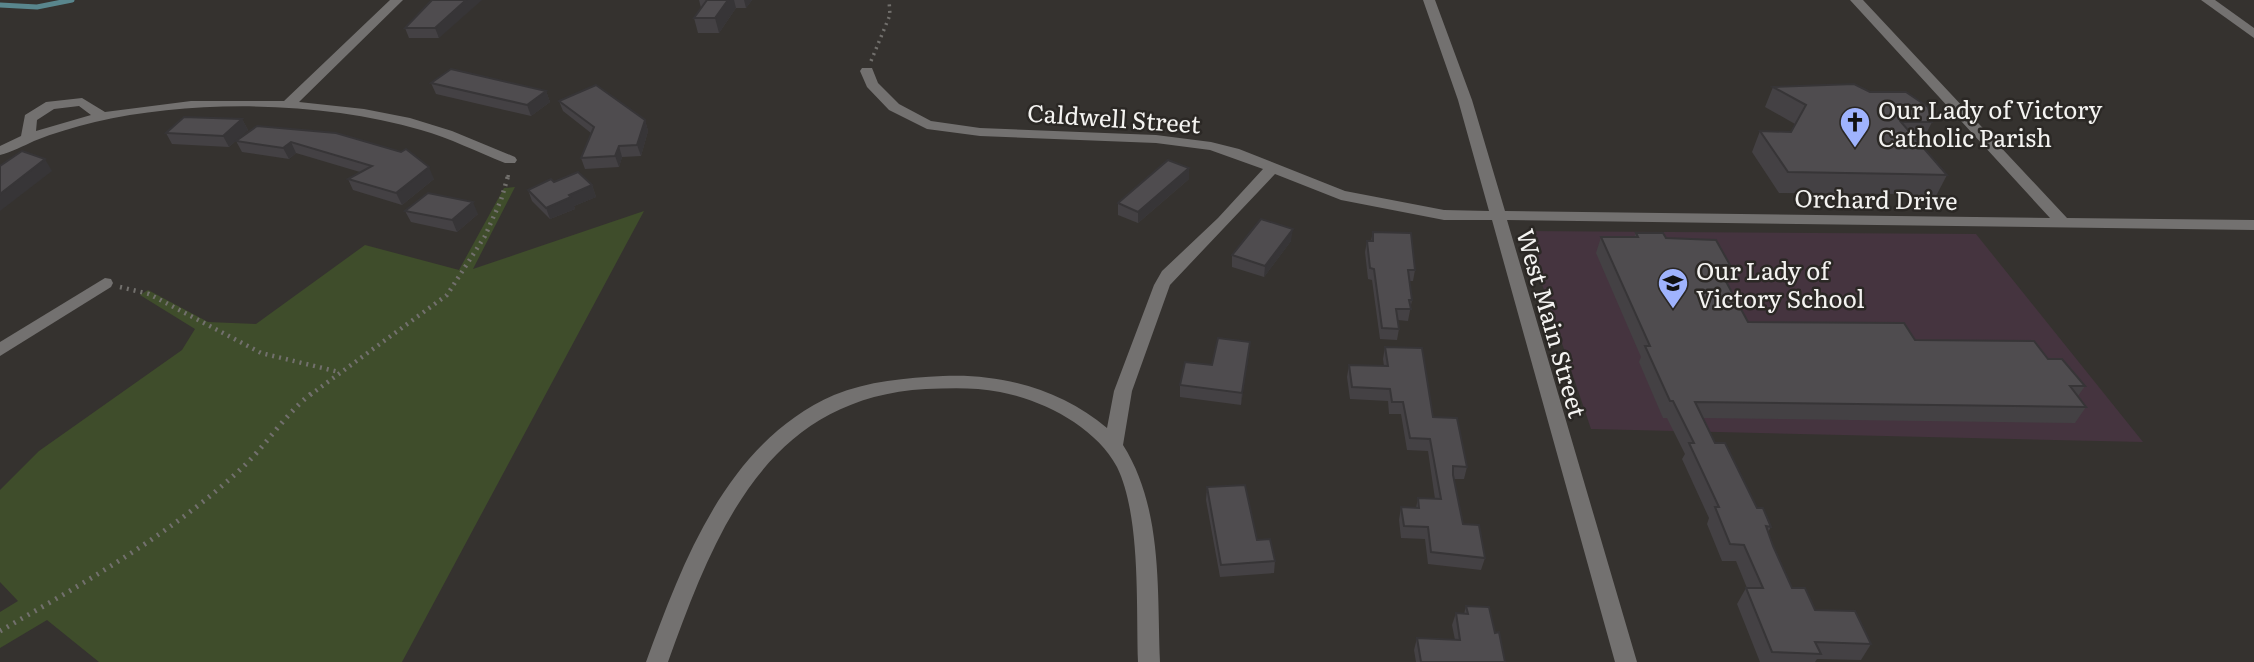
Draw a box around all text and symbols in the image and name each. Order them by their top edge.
place label: Our Lady of Victory Catholic Parish [1878,91,2102,154]
street label: Caldwell Street [1026,93,1202,141]
church icon: Our Lady of Victory Catholic Parish [1838,105,1872,149]
street label: Orchard Drive [1794,179,1958,217]
street label: West Main Street [1509,224,1597,422]
place label: Our Lady of Victory School [1696,252,1864,315]
school or university icon: Our Lady of Victory School [1656,266,1690,310]

